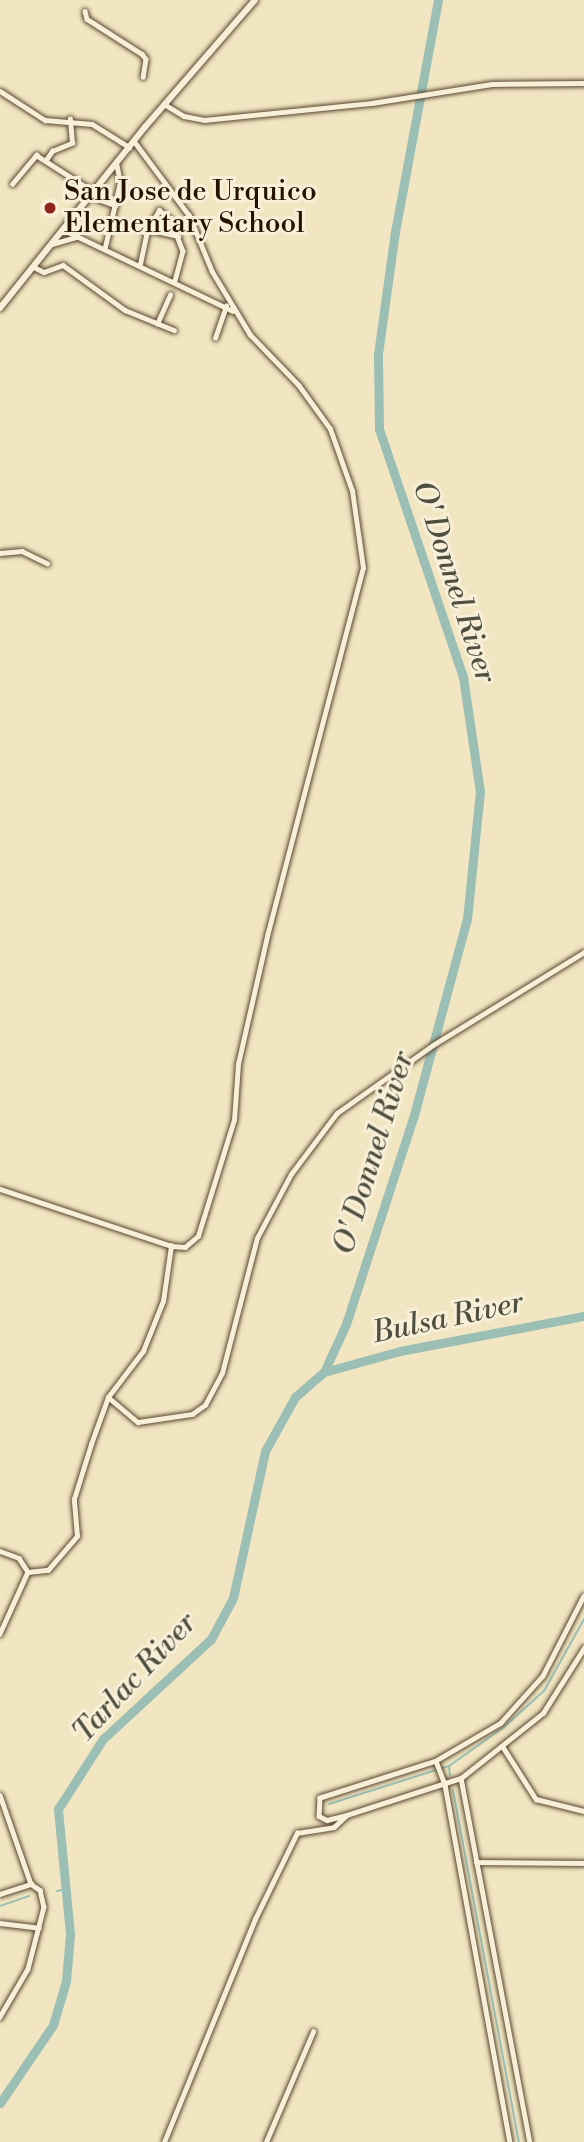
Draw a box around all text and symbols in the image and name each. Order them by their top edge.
place label: San Jose de Urquico Elementary School [64,175,317,241]
marker: San Jose de Urquico Elementary School [42,200,58,216]
water label: O' Donnel River [404,476,504,688]
water label: O' Donnel River [326,1047,422,1259]
water label: Bulsa River [369,1284,527,1352]
water label: Tarlac River [66,1605,204,1751]

